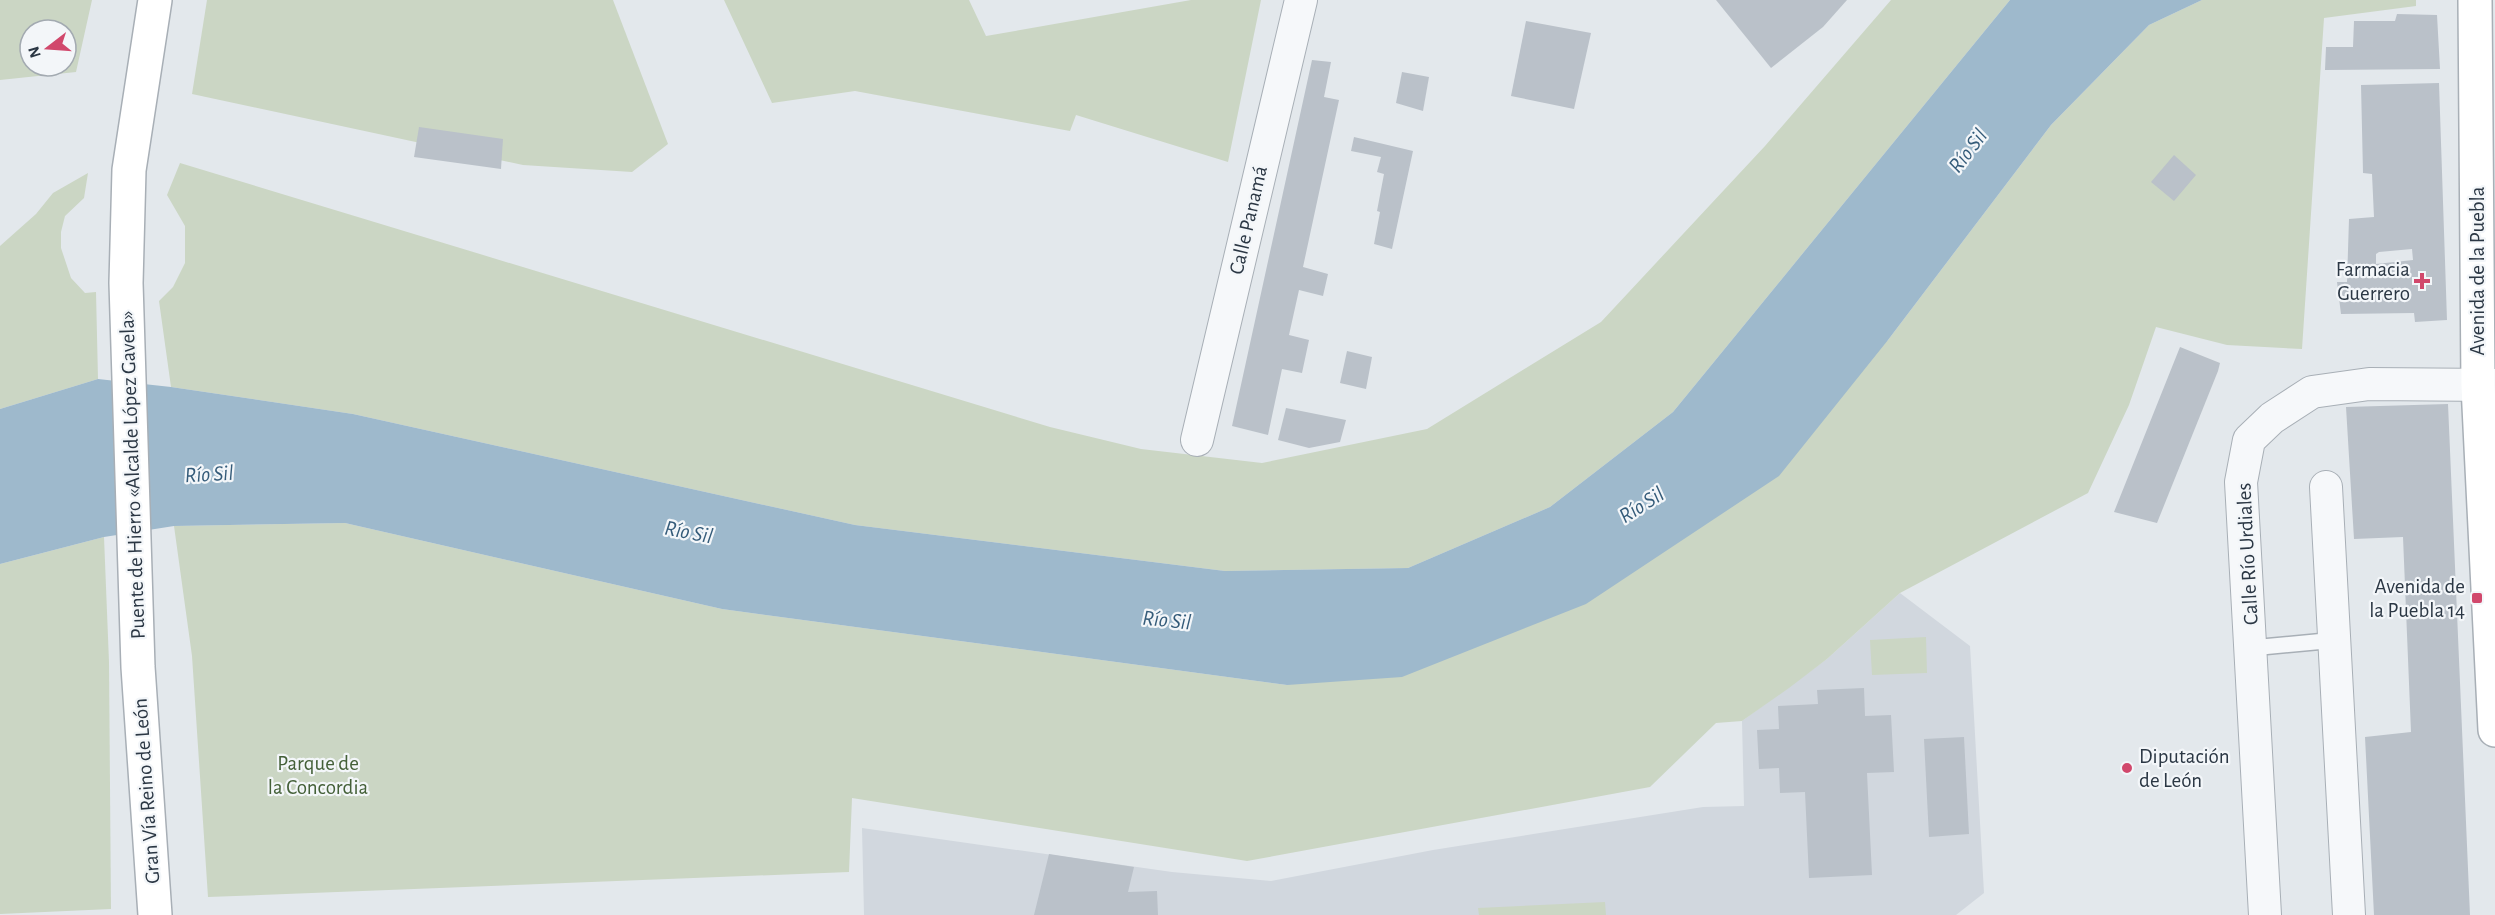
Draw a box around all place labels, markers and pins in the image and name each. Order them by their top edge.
place label: Farmacia Guerrero [2336,259,2410,304]
marker: Farmacia Guerrero [2415,274,2429,288]
place label: Avenida de la Puebla 14 [2369,576,2465,621]
marker: Avenida de la Puebla 14 [2470,591,2484,605]
place label: Diputación de León [2139,746,2230,791]
marker: Diputación de León [2120,761,2134,775]

